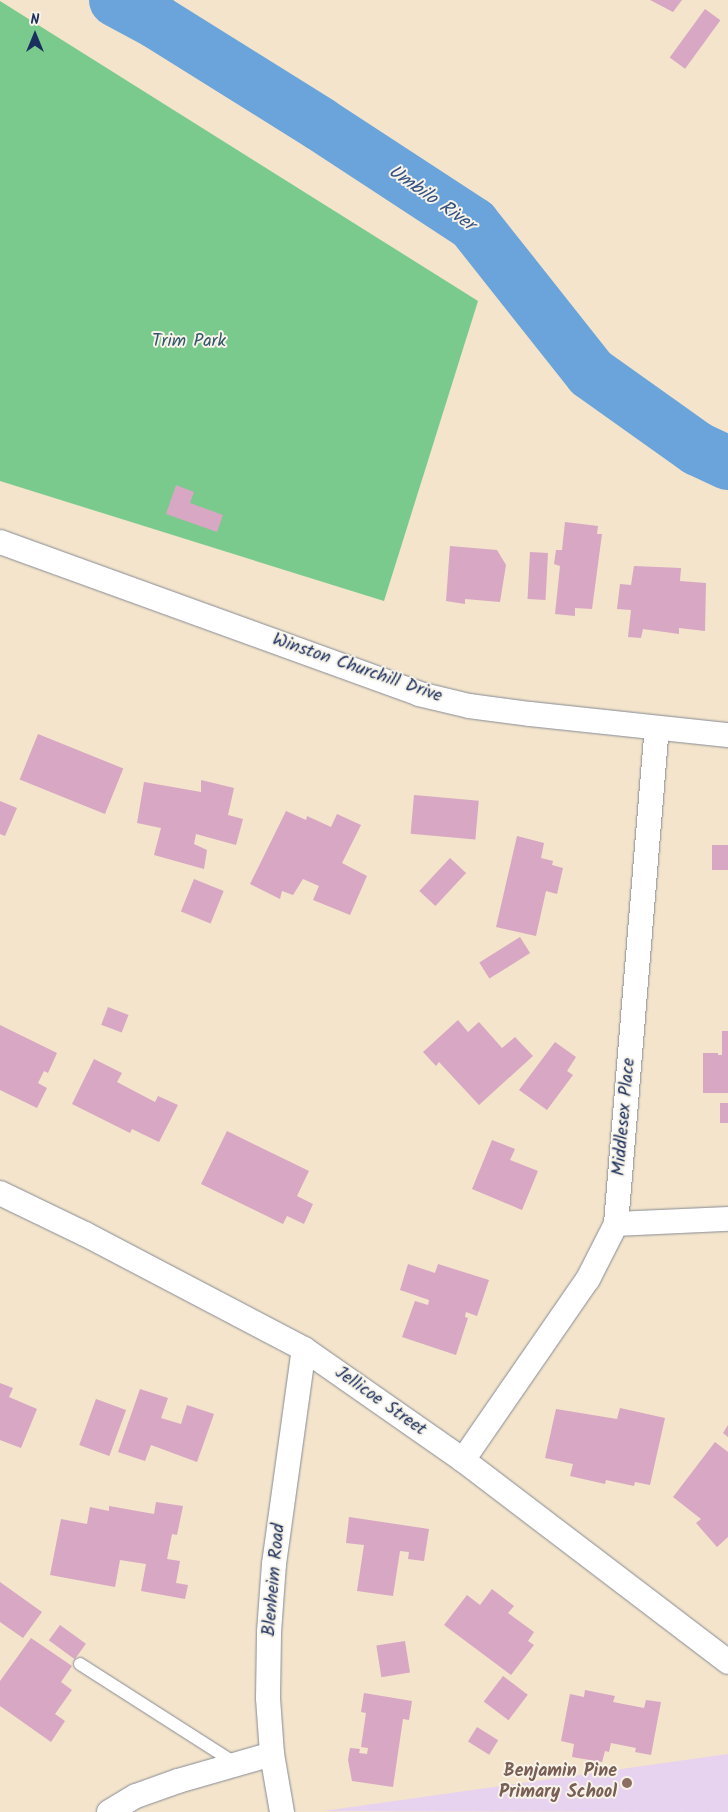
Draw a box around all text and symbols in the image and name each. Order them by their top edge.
text: N [31,9,39,31]
north arrow [10,10,60,60]
water label: Umbilo River [383,161,479,237]
park label: Trim Park [152,331,226,353]
street label: Winston Churchill Drive [269,630,445,708]
street label: Middlesex Place [609,1057,641,1177]
street label: Jellicoe Street [330,1363,430,1441]
street label: Blenheim Road [259,1523,291,1637]
place label: Benjamin Pine Primary School [499,1762,617,1805]
marker: Benjamin Pine Primary School [621,1777,633,1789]

